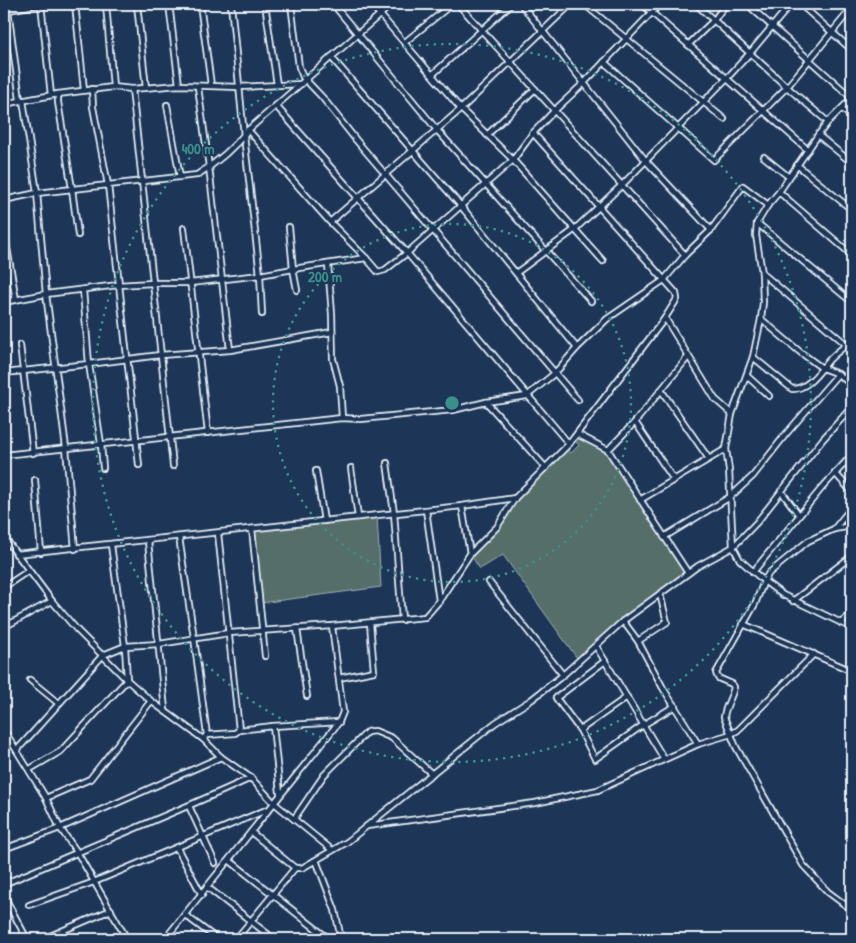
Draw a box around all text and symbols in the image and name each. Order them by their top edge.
text: 400 m [182,138,214,159]
text: 200 m [308,266,342,287]
centre of rings [443,394,461,412]

